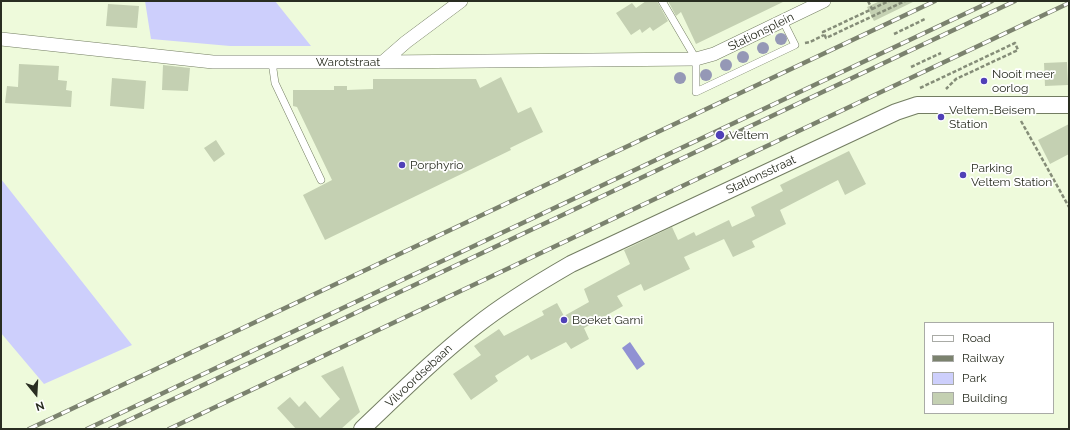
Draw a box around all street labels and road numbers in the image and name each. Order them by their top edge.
street label: Stationsplein [726,10,796,54]
street label: Warotstraat [316,55,380,69]
street label: Stationsstraat [724,153,798,197]
street label: Vilvoordsebaan [383,341,455,411]

